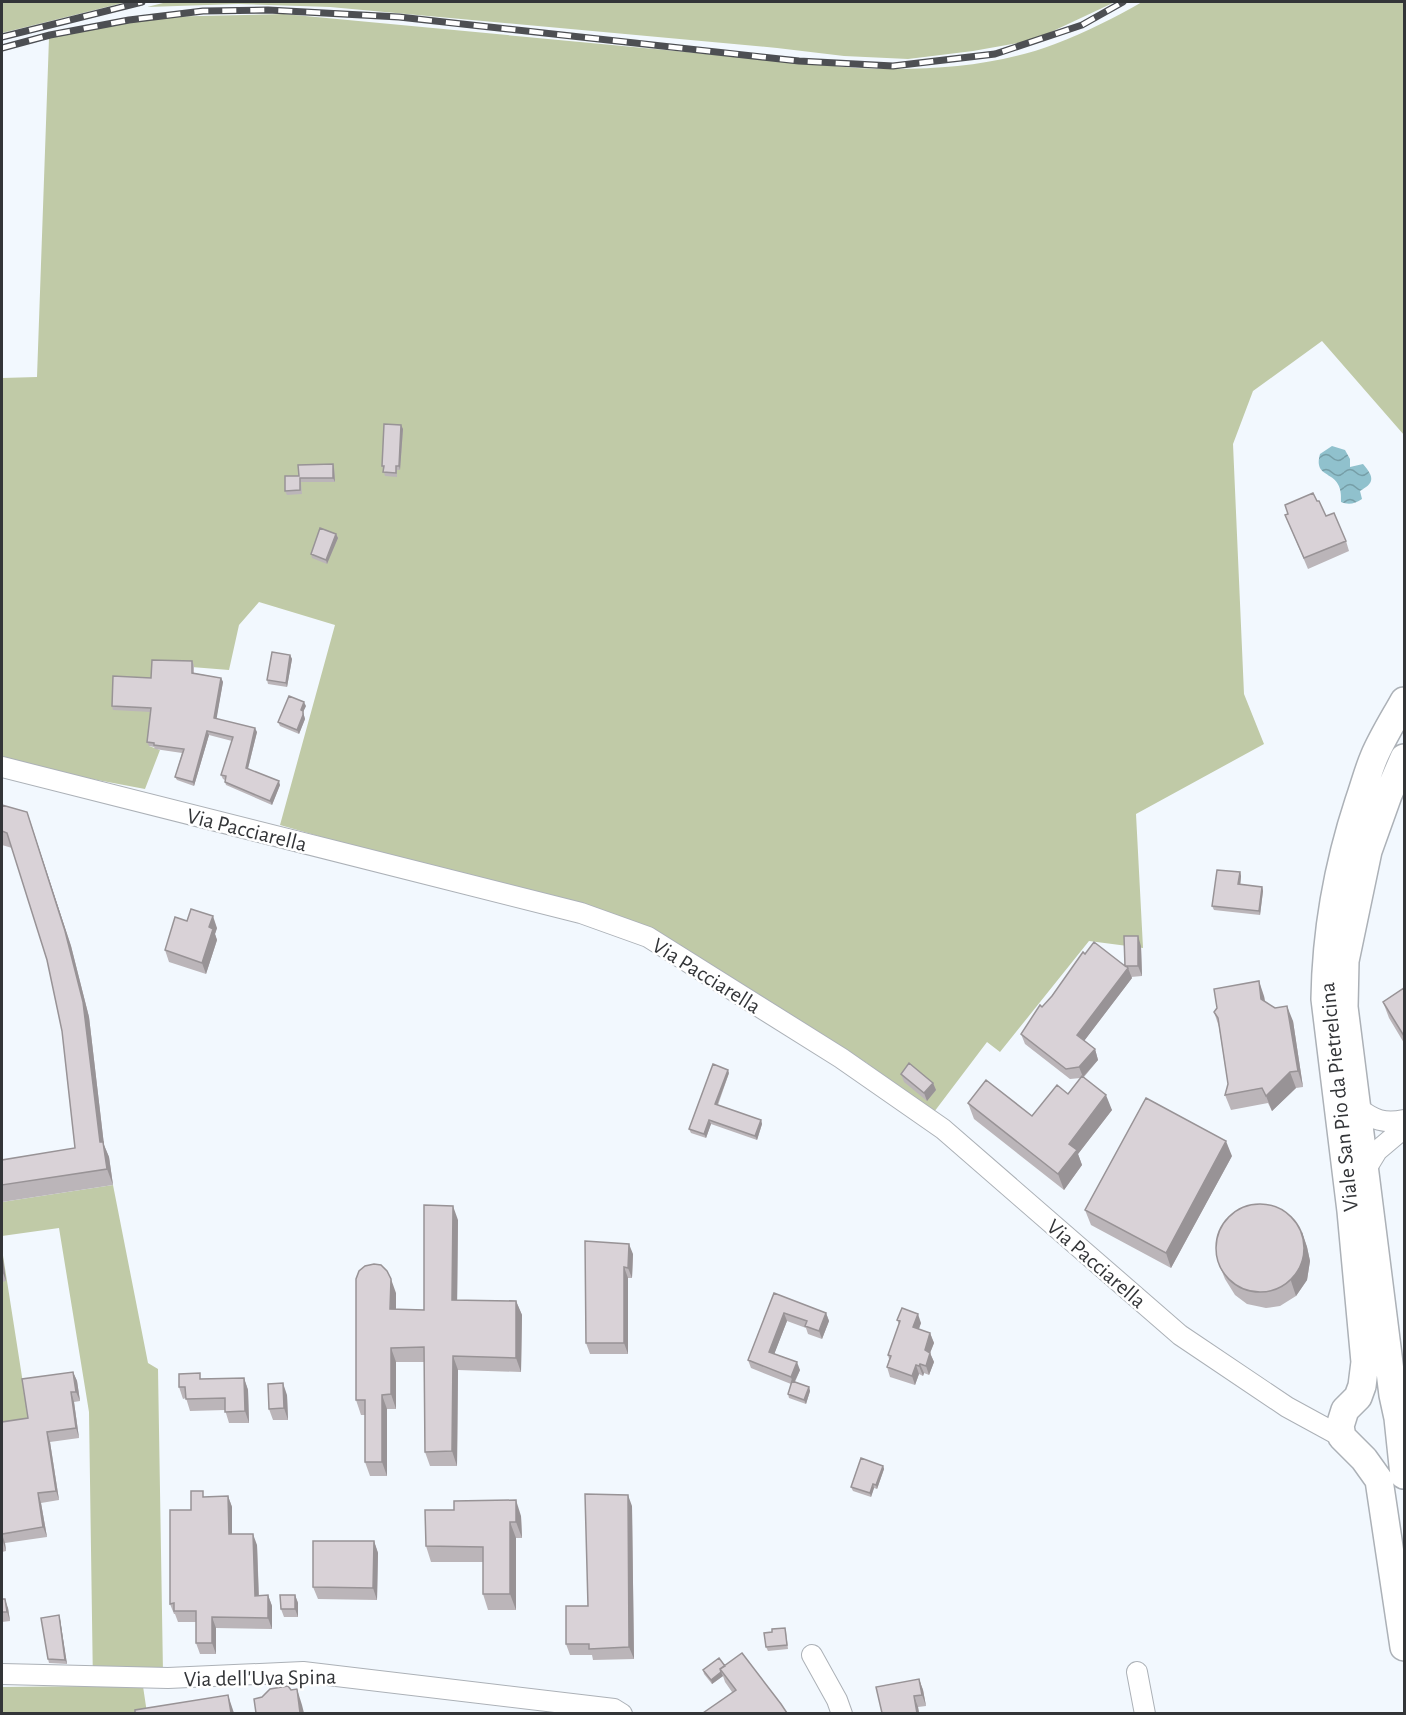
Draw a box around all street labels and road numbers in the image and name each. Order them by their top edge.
street label: Via Pacciarella [184,804,309,856]
street label: Via Pacciarella [648,934,764,1018]
street label: Viale San Pio da Pietrelcina [1316,981,1362,1213]
street label: Via Pacciarella [1043,1215,1150,1312]
street label: Via dell'Uva Spina [184,1666,336,1690]

